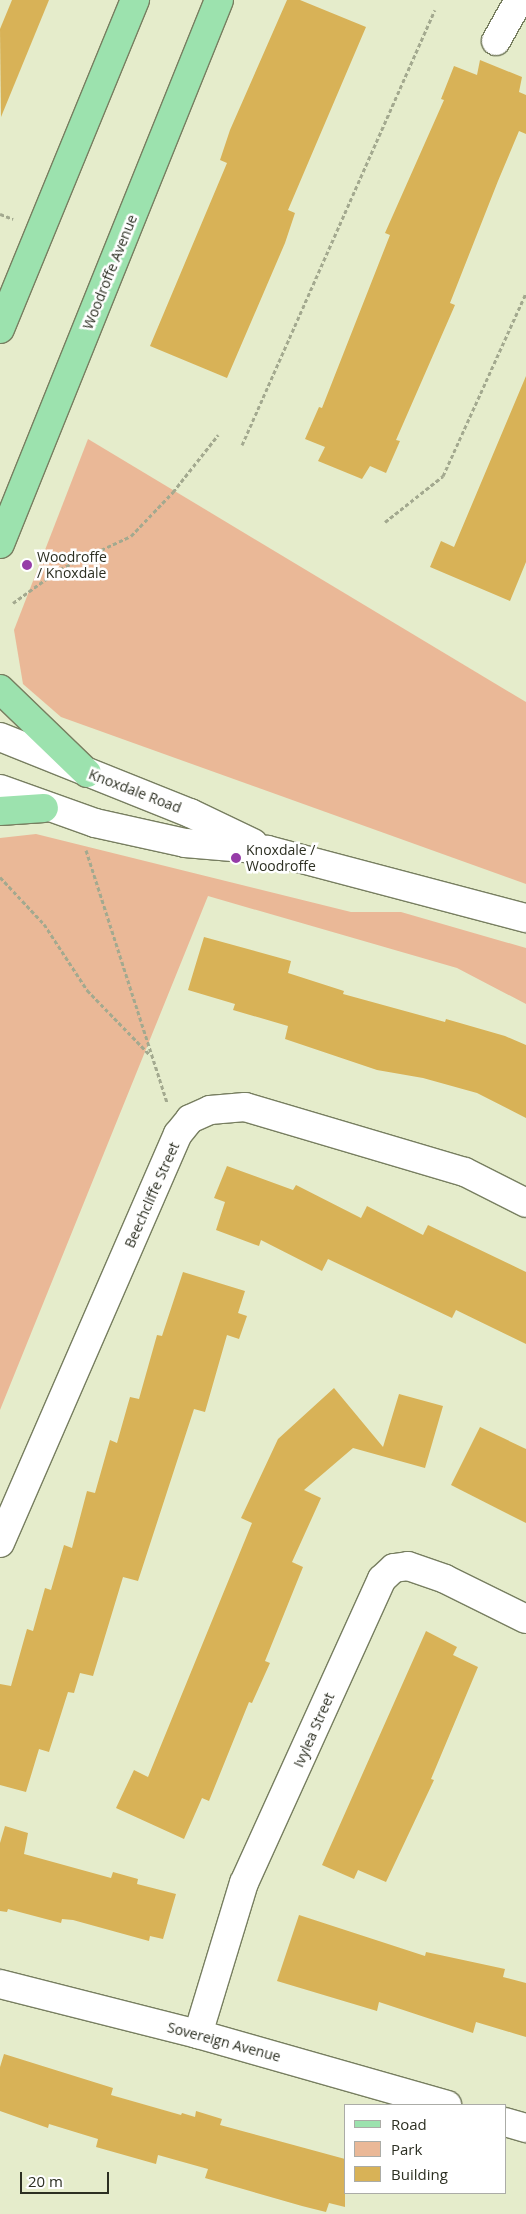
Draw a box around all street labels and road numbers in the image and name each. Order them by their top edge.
street label: Woodroffe Avenue [79,212,141,332]
street label: Knoxdale Road [86,766,184,816]
street label: Beechcliffe Street [121,1140,183,1250]
street label: Ivylea Street [290,1690,338,1770]
street label: Sovereign Avenue [165,2019,283,2065]

